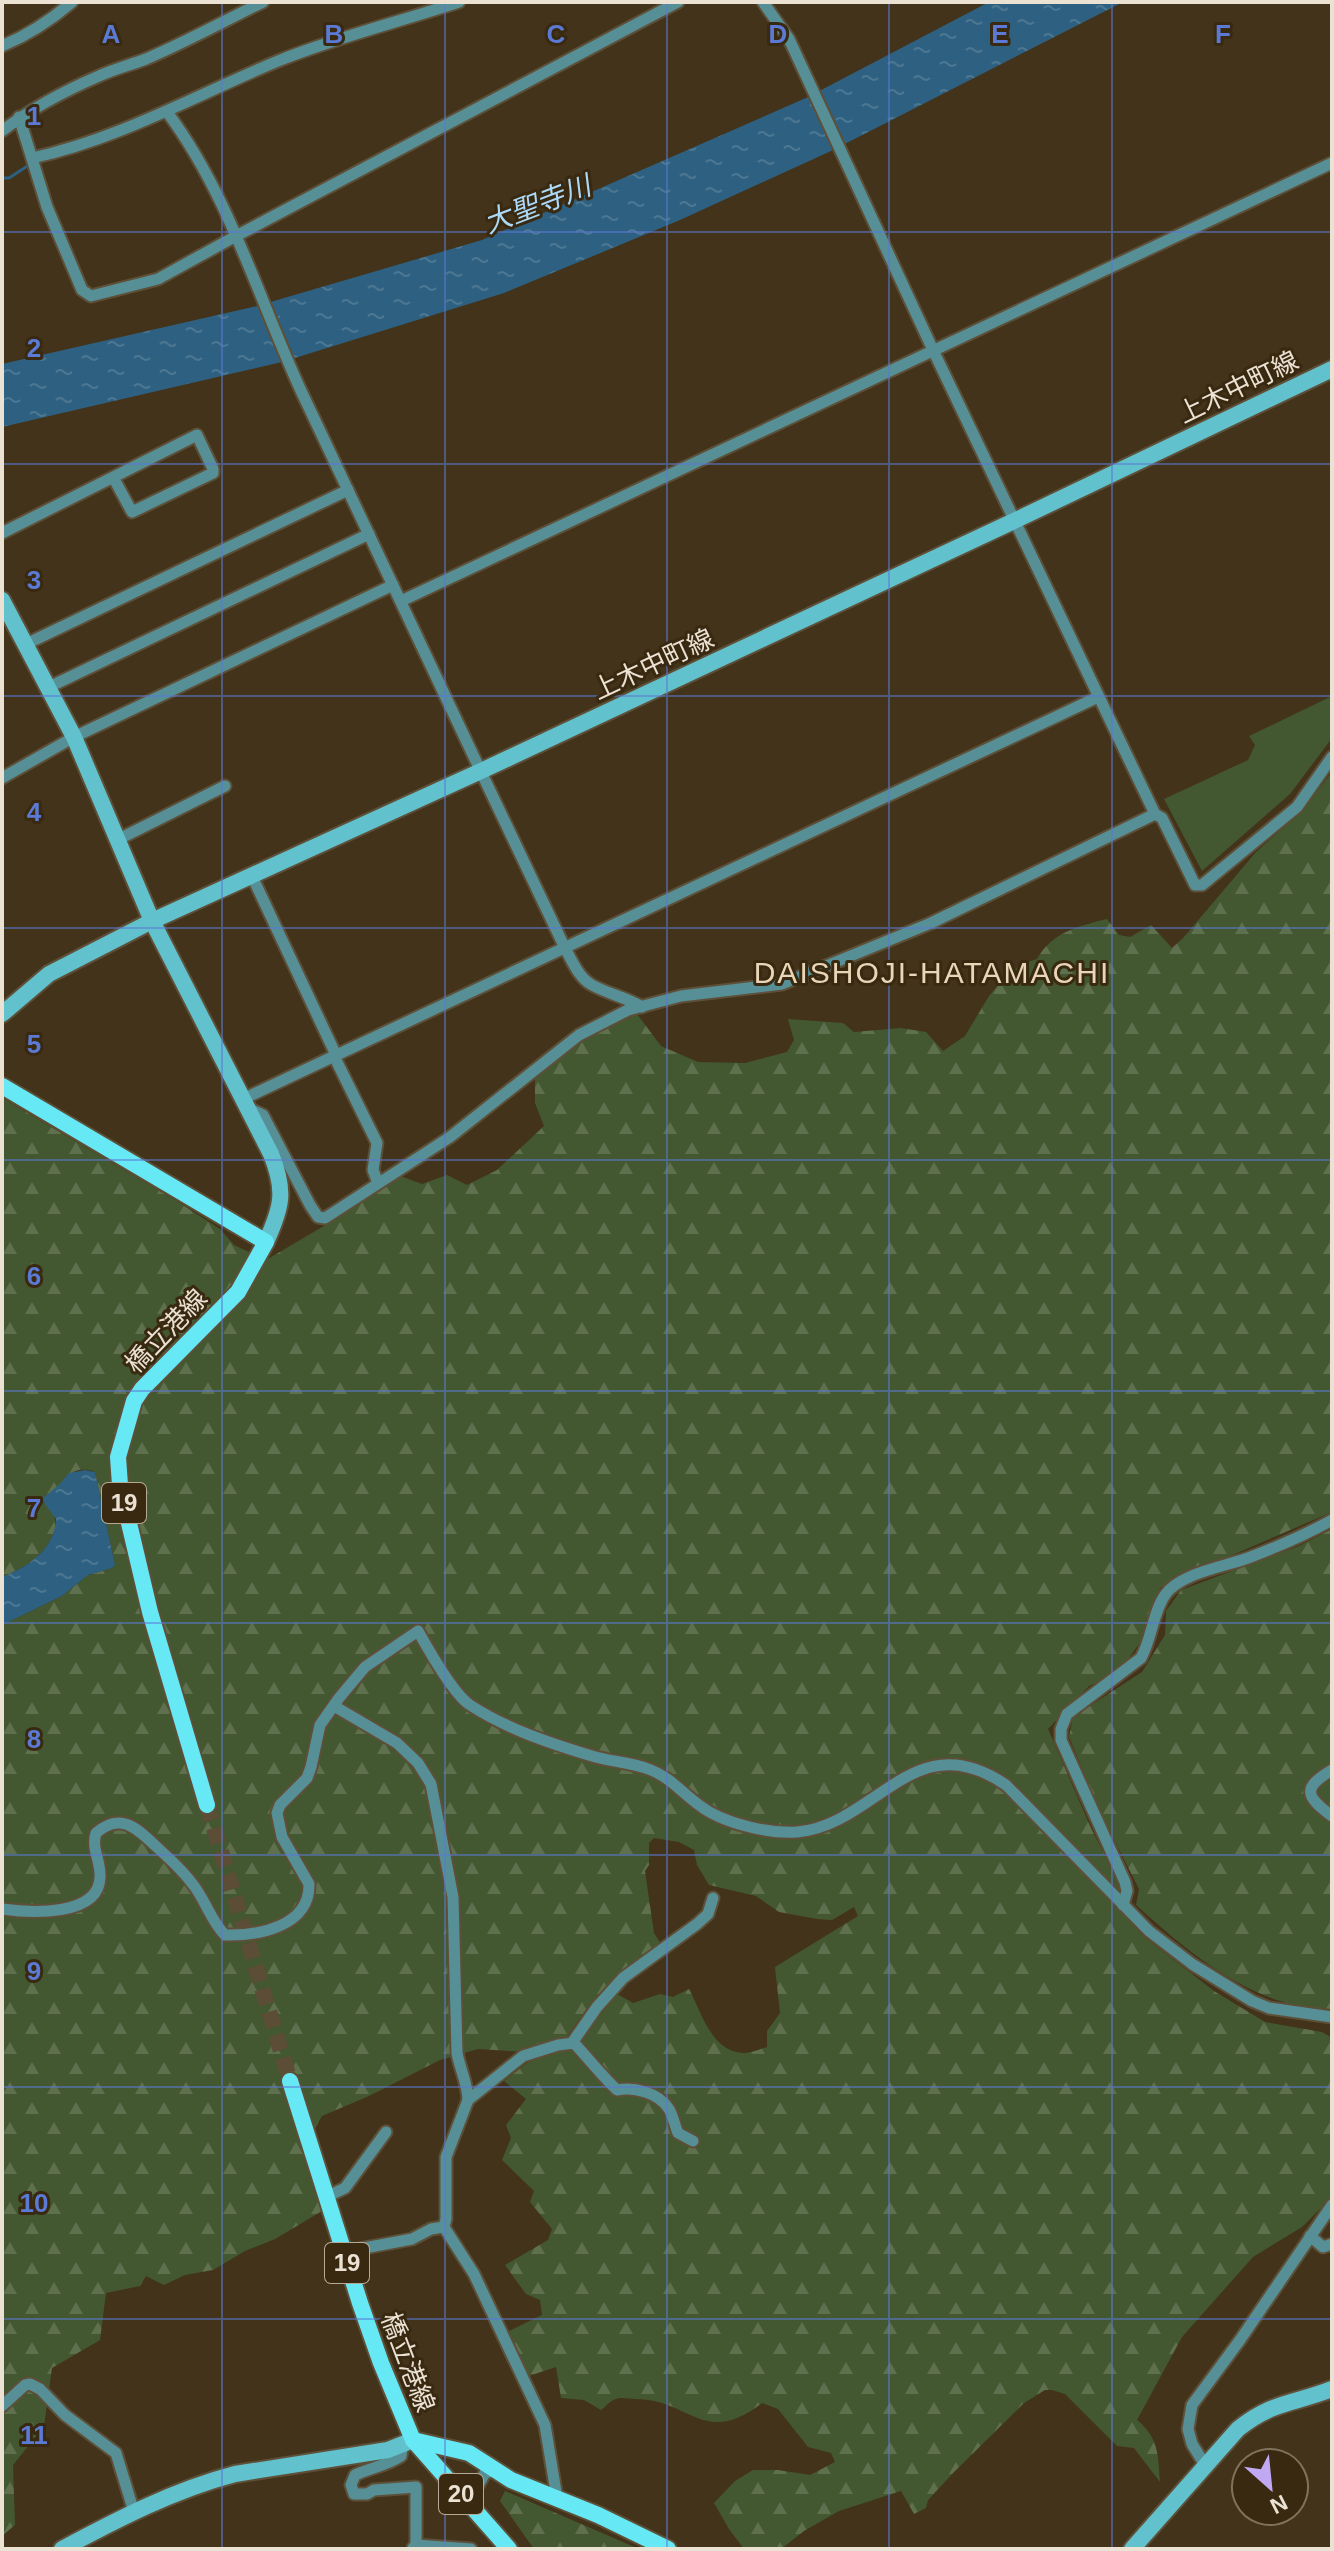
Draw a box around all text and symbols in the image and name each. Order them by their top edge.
text: A [102,19,121,49]
text: B [325,19,343,49]
text: C [547,19,566,49]
text: D [769,19,787,49]
text: E [991,19,1009,49]
text: F [1215,19,1231,49]
text: 1 [27,101,41,131]
water label: 大聖寺川 [479,169,598,239]
text: 2 [27,333,41,363]
street label: 上木中町線 [1173,345,1303,429]
text: 3 [27,565,41,595]
street label: 上木中町線 [588,623,718,705]
text: 4 [27,797,42,827]
district label: DAISHOJI-HATAMACHI [754,956,1110,989]
text: 5 [27,1029,41,1059]
text: 6 [27,1261,41,1291]
street label: 橋立港線 [119,1283,213,1379]
road number: 19 [102,1483,146,1523]
text: 7 [27,1493,41,1523]
text: 8 [27,1724,41,1754]
text: 9 [27,1956,41,1986]
text: 10 [20,2188,48,2218]
road number: 19 [325,2243,369,2283]
street label: 橋立港線 [375,2308,441,2416]
text: 11 [20,2420,48,2450]
north arrow [1230,2447,1310,2527]
road number: 20 [439,2474,483,2514]
text: N [1266,2490,1292,2519]

